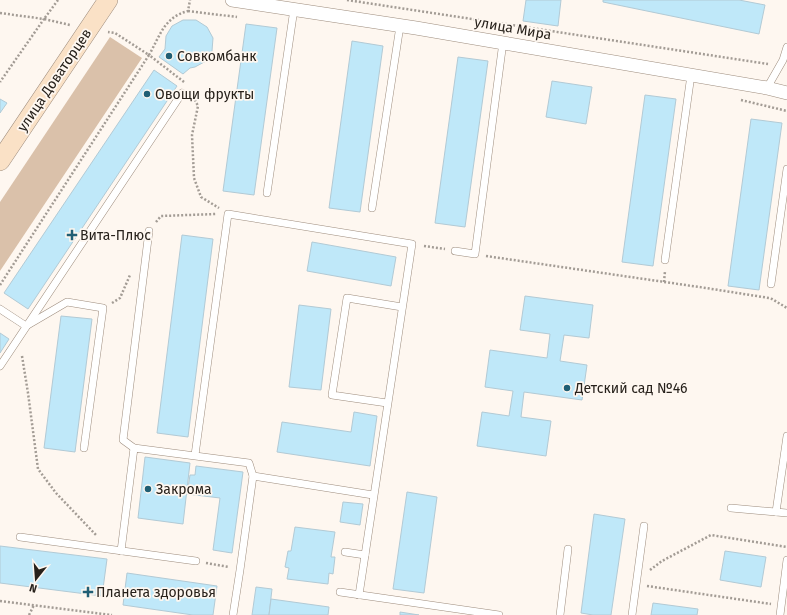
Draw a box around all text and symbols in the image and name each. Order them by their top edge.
street label: улица Мира [473,13,553,44]
street label: улица Доваторцев [14,25,95,135]
place label: Совкомбанк [177,48,257,65]
marker: Совкомбанк [164,51,174,61]
place label: Овощи фрукты [155,86,254,103]
marker: Овощи фрукты [142,89,152,99]
place label: Вита-Плюс [80,227,151,244]
marker: Вита-Плюс [67,230,77,240]
place label: Детский сад №46 [574,380,688,397]
marker: Детский сад №46 [562,383,572,393]
place label: Закрома [156,481,212,498]
marker: Закрома [143,484,153,494]
north arrow [16,559,56,599]
text: N [28,581,39,595]
place label: Планета здоровья [96,584,216,601]
marker: Планета здоровья [83,587,93,597]

